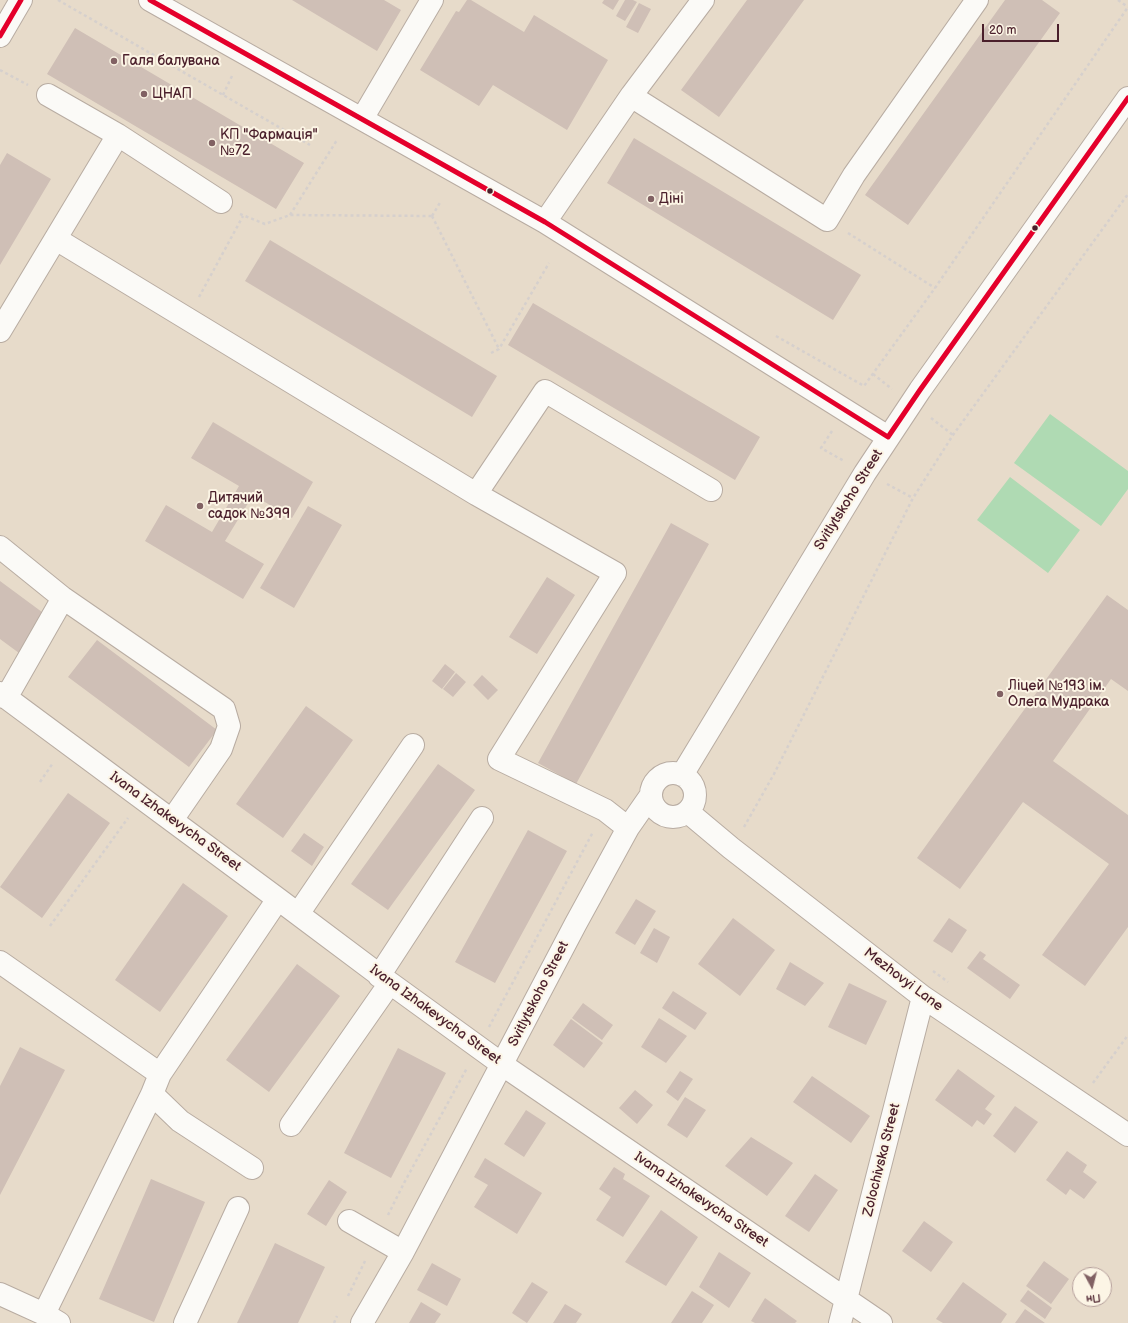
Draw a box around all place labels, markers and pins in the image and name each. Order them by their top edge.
place label: Галя балувана [122,53,220,69]
marker: Галя балувана [109,56,119,66]
place label: ЦНАП [152,86,192,102]
marker: ЦНАП [139,89,149,99]
place label: КП "Фармація" №72 [220,127,318,160]
marker: КП "Фармація" №72 [207,138,217,148]
unlabelled marker [485,186,495,196]
place label: Діні [659,191,684,207]
marker: Діні [646,194,656,204]
unlabelled marker [1030,223,1040,233]
place label: Дитячий садок №399 [208,490,290,522]
marker: Дитячий садок №399 [195,501,205,511]
place label: Ліцей №193 ім. Олега Мудрака [1008,678,1109,710]
marker: Ліцей №193 ім. Олега Мудрака [995,689,1005,699]

